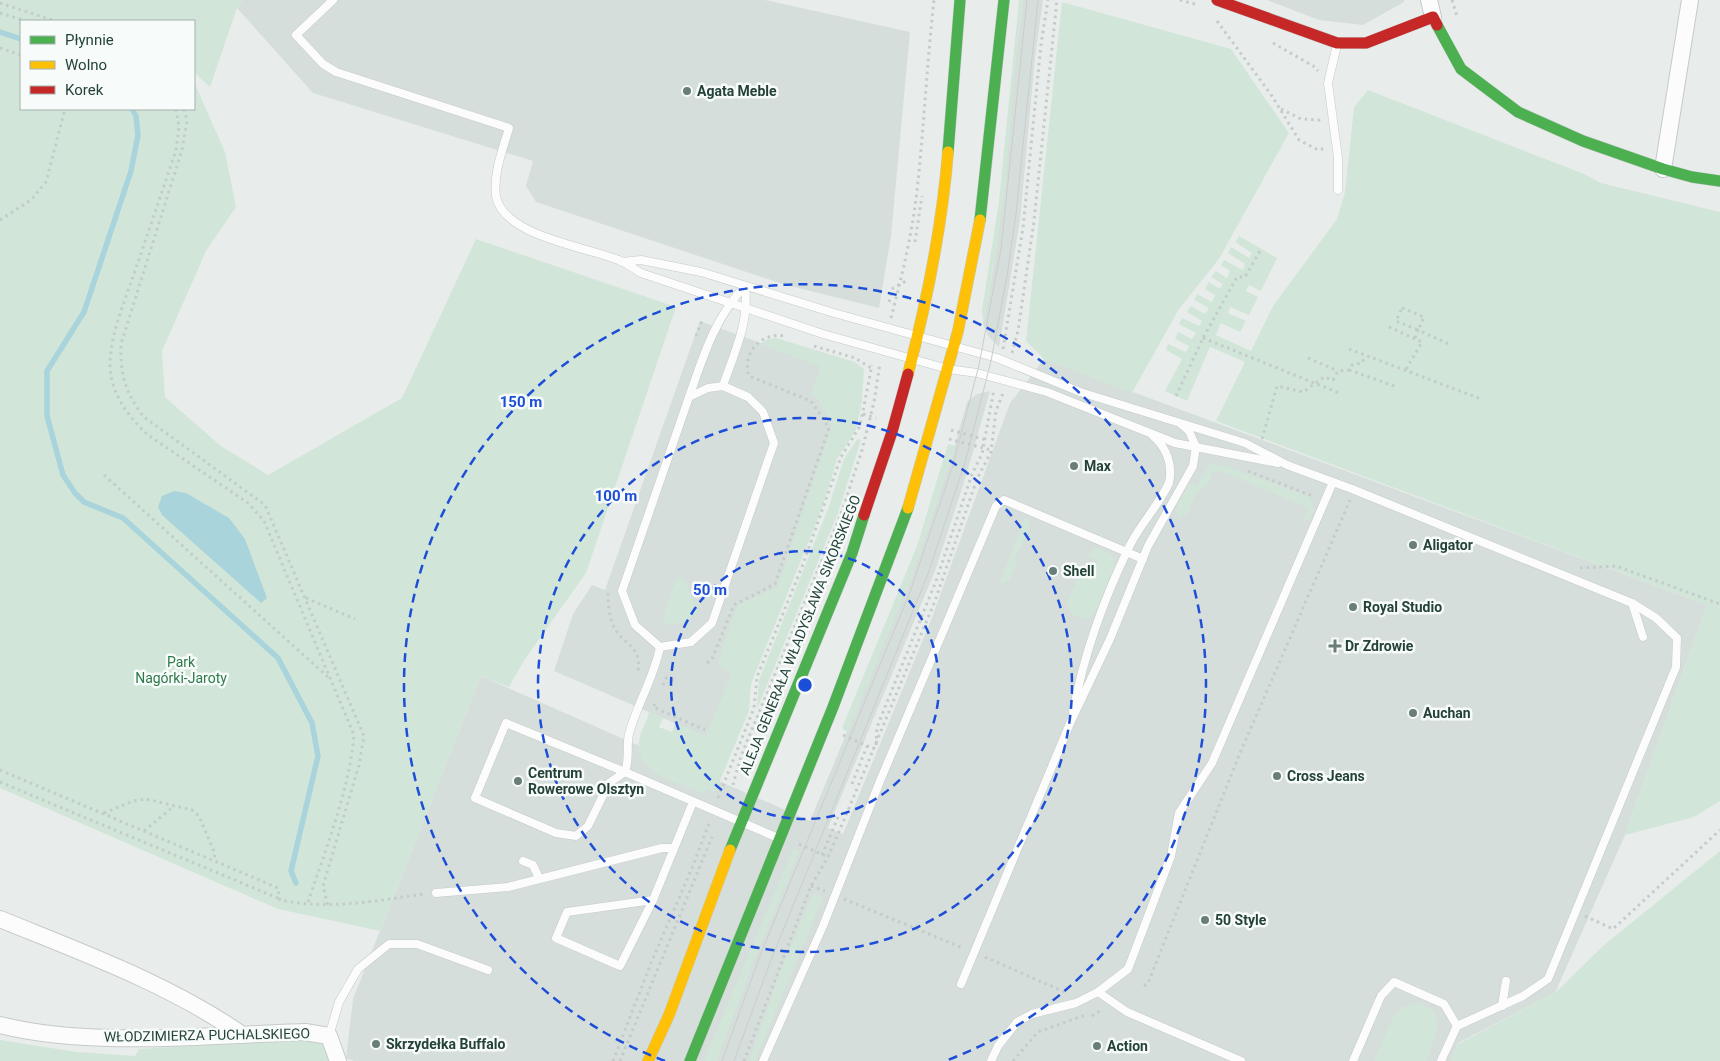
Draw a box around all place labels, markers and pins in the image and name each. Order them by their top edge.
place label: Agata Meble [697,83,777,99]
marker: Agata Meble [681,85,693,97]
place label: Max [1084,458,1112,474]
marker: Max [1068,460,1080,472]
place label: Aligator [1423,537,1473,553]
marker: Aligator [1407,539,1419,551]
place label: Shell [1063,563,1094,579]
marker: Shell [1047,565,1059,577]
place label: Royal Studio [1363,599,1442,615]
marker: Royal Studio [1347,601,1359,613]
place label: Dr Zdrowie [1345,638,1414,654]
marker: Dr Zdrowie [1329,640,1341,652]
centre of rings [796,676,814,694]
place label: Auchan [1423,705,1471,721]
marker: Auchan [1407,707,1419,719]
place label: Centrum Rowerowe Olsztyn [528,765,644,797]
place label: Cross Jeans [1287,768,1365,784]
marker: Cross Jeans [1271,770,1283,782]
marker: Centrum Rowerowe Olsztyn [512,775,524,787]
place label: 50 Style [1215,912,1267,928]
marker: 50 Style [1199,914,1211,926]
place label: Skrzydełka Buffalo [386,1036,505,1052]
marker: Skrzydełka Buffalo [370,1038,382,1050]
place label: Action [1107,1038,1148,1054]
marker: Action [1091,1040,1103,1052]

